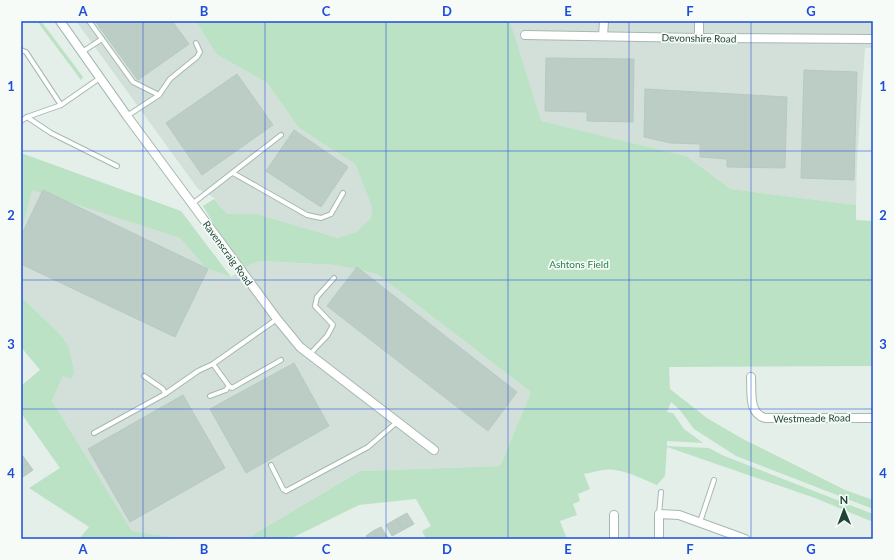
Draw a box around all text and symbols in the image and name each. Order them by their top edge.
text: A [77,3,88,19]
text: B [200,3,209,19]
text: C [322,3,331,19]
text: D [442,3,452,19]
text: E [564,3,572,19]
text: F [686,3,694,19]
text: G [806,3,816,19]
street label: Devonshire Road [662,31,736,45]
text: 1 [7,78,15,94]
text: 1 [879,78,887,94]
text: 2 [7,207,15,223]
text: 2 [879,207,887,223]
street label: Ravenscraig Road [201,218,255,288]
park label: Ashtons Field [549,258,609,270]
text: 3 [7,336,15,352]
text: 3 [879,336,887,352]
street label: Westmeade Road [773,411,851,425]
text: 4 [7,465,15,481]
text: 4 [879,465,887,481]
north arrow [824,490,864,530]
text: N [839,493,848,506]
text: A [77,541,88,557]
text: B [200,541,209,557]
text: C [322,541,331,557]
text: D [442,541,452,557]
text: E [564,541,572,557]
text: F [686,541,694,557]
text: G [806,541,816,557]

